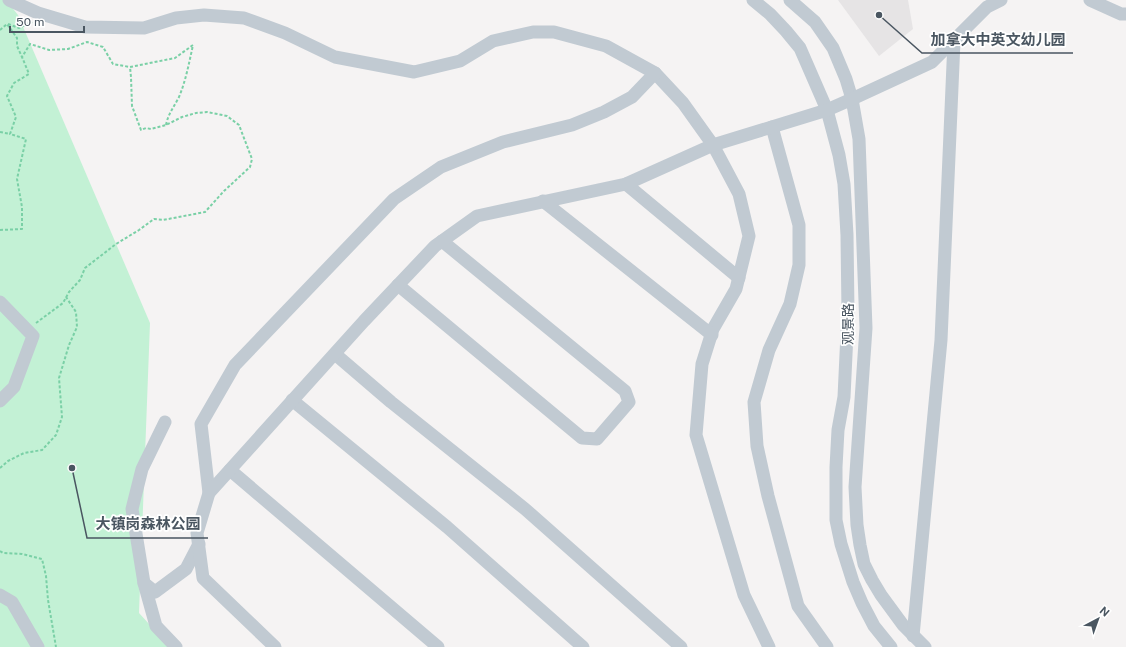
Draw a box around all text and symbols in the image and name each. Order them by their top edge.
scale bar [10,8,84,34]
text: 50 m [16,15,44,29]
callout: 加拿大中英文幼儿园 [922,26,1073,53]
text: 加拿大中英文幼儿园 [930,31,1066,48]
street label: 观景路 [840,303,856,345]
callout: 大镇岗森林公园 [87,511,208,538]
text: 大镇岗森林公园 [95,515,201,532]
north arrow [1078,599,1118,639]
text: N [1097,604,1112,619]

